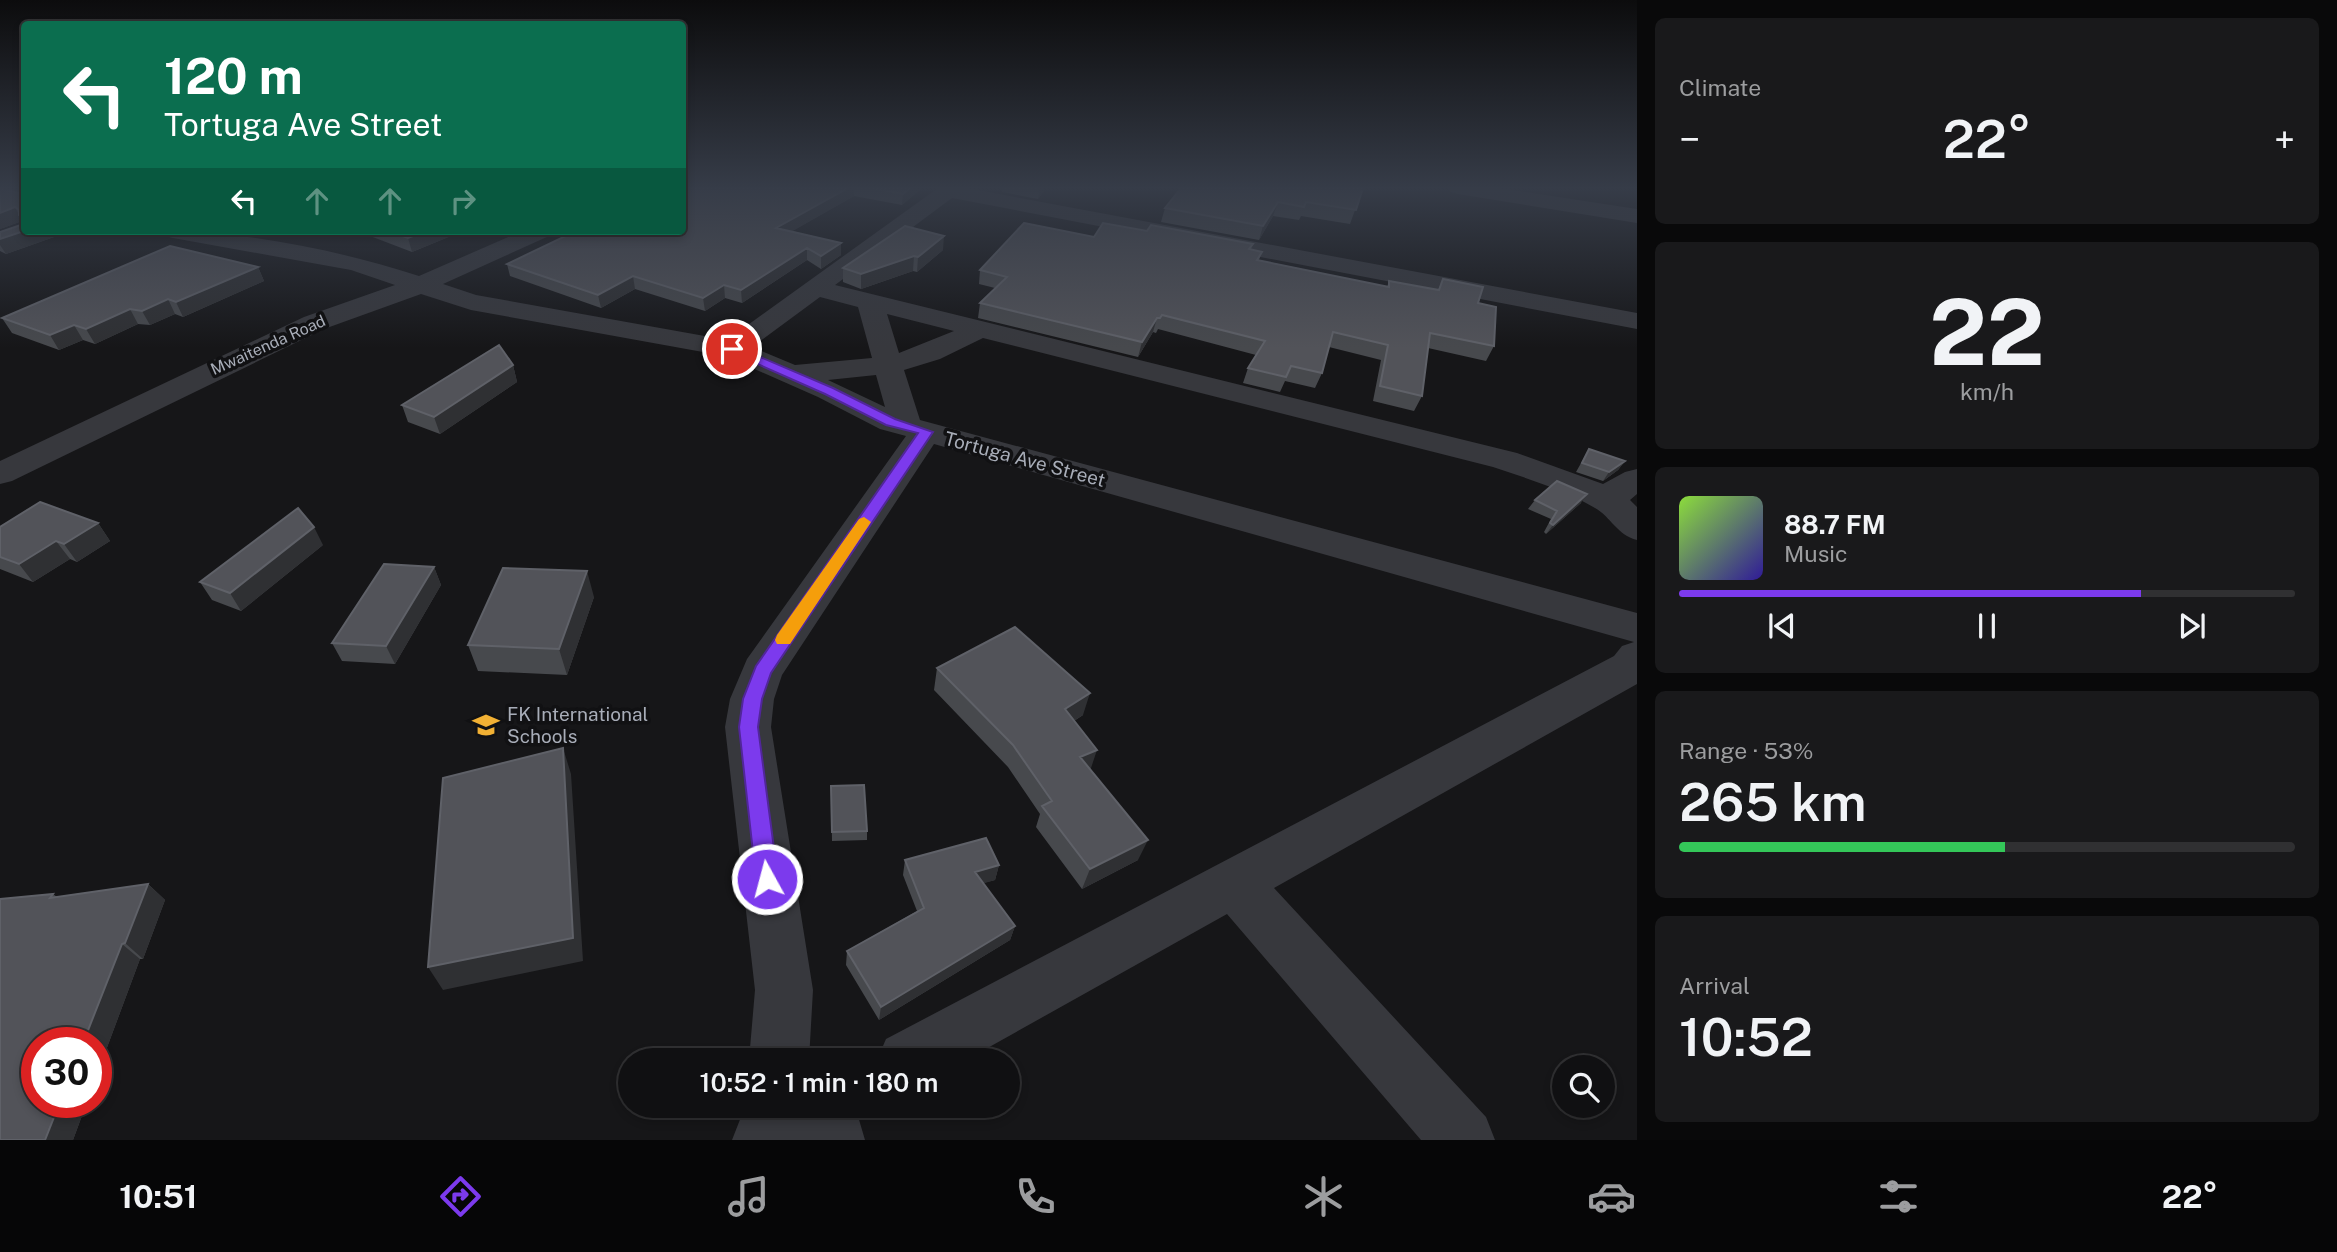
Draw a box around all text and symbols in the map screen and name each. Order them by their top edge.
text: 120 m [164,47,303,105]
icon: left [49,49,140,140]
text: Climate [1679,74,1761,101]
text: Tortuga Ave Street [164,106,442,143]
text: 22° [1943,109,2031,170]
text: − [1679,117,1700,162]
text: + [2274,117,2295,162]
icon: left [225,182,263,220]
icon: ahead [298,182,336,220]
icon: ahead [371,182,409,220]
icon: right [444,182,482,220]
text: 22 [1929,279,2045,385]
street label: Mwaitenda Road [208,311,328,379]
pin [702,319,762,379]
icon: arrive [713,330,751,368]
text: km/h [1960,378,2014,405]
street label: Tortuga Ave Street [942,427,1108,491]
text: 88.7 FM [1784,509,1886,540]
text: Music [1784,540,1848,567]
icon: previous [1763,607,1801,645]
icon: pause [1968,607,2006,645]
icon: next [2173,607,2211,645]
place label: FK International Schools [507,703,648,747]
school or university icon: FK International Schools [471,710,501,740]
text: Range · 53% [1679,737,1813,764]
text: 265 km [1679,772,1867,833]
position arrow [730,842,804,916]
text: Arrival [1679,972,1750,999]
text: 10:52 [1679,1007,1813,1068]
speed limit sign: 30 [21,1027,112,1118]
map controls [1552,1055,1615,1118]
button: search [1552,1055,1615,1118]
text: 10:52 · 1 min · 180 m [700,1067,938,1098]
icon: directions [436,1172,485,1221]
icon: music [724,1172,773,1221]
icon: phone [1011,1172,1060,1221]
icon: climate [1299,1172,1348,1221]
icon: car [1587,1172,1636,1221]
icon: filters [1874,1172,1923,1221]
text: 10:51 [119,1178,198,1215]
text: 22° [2162,1178,2218,1215]

